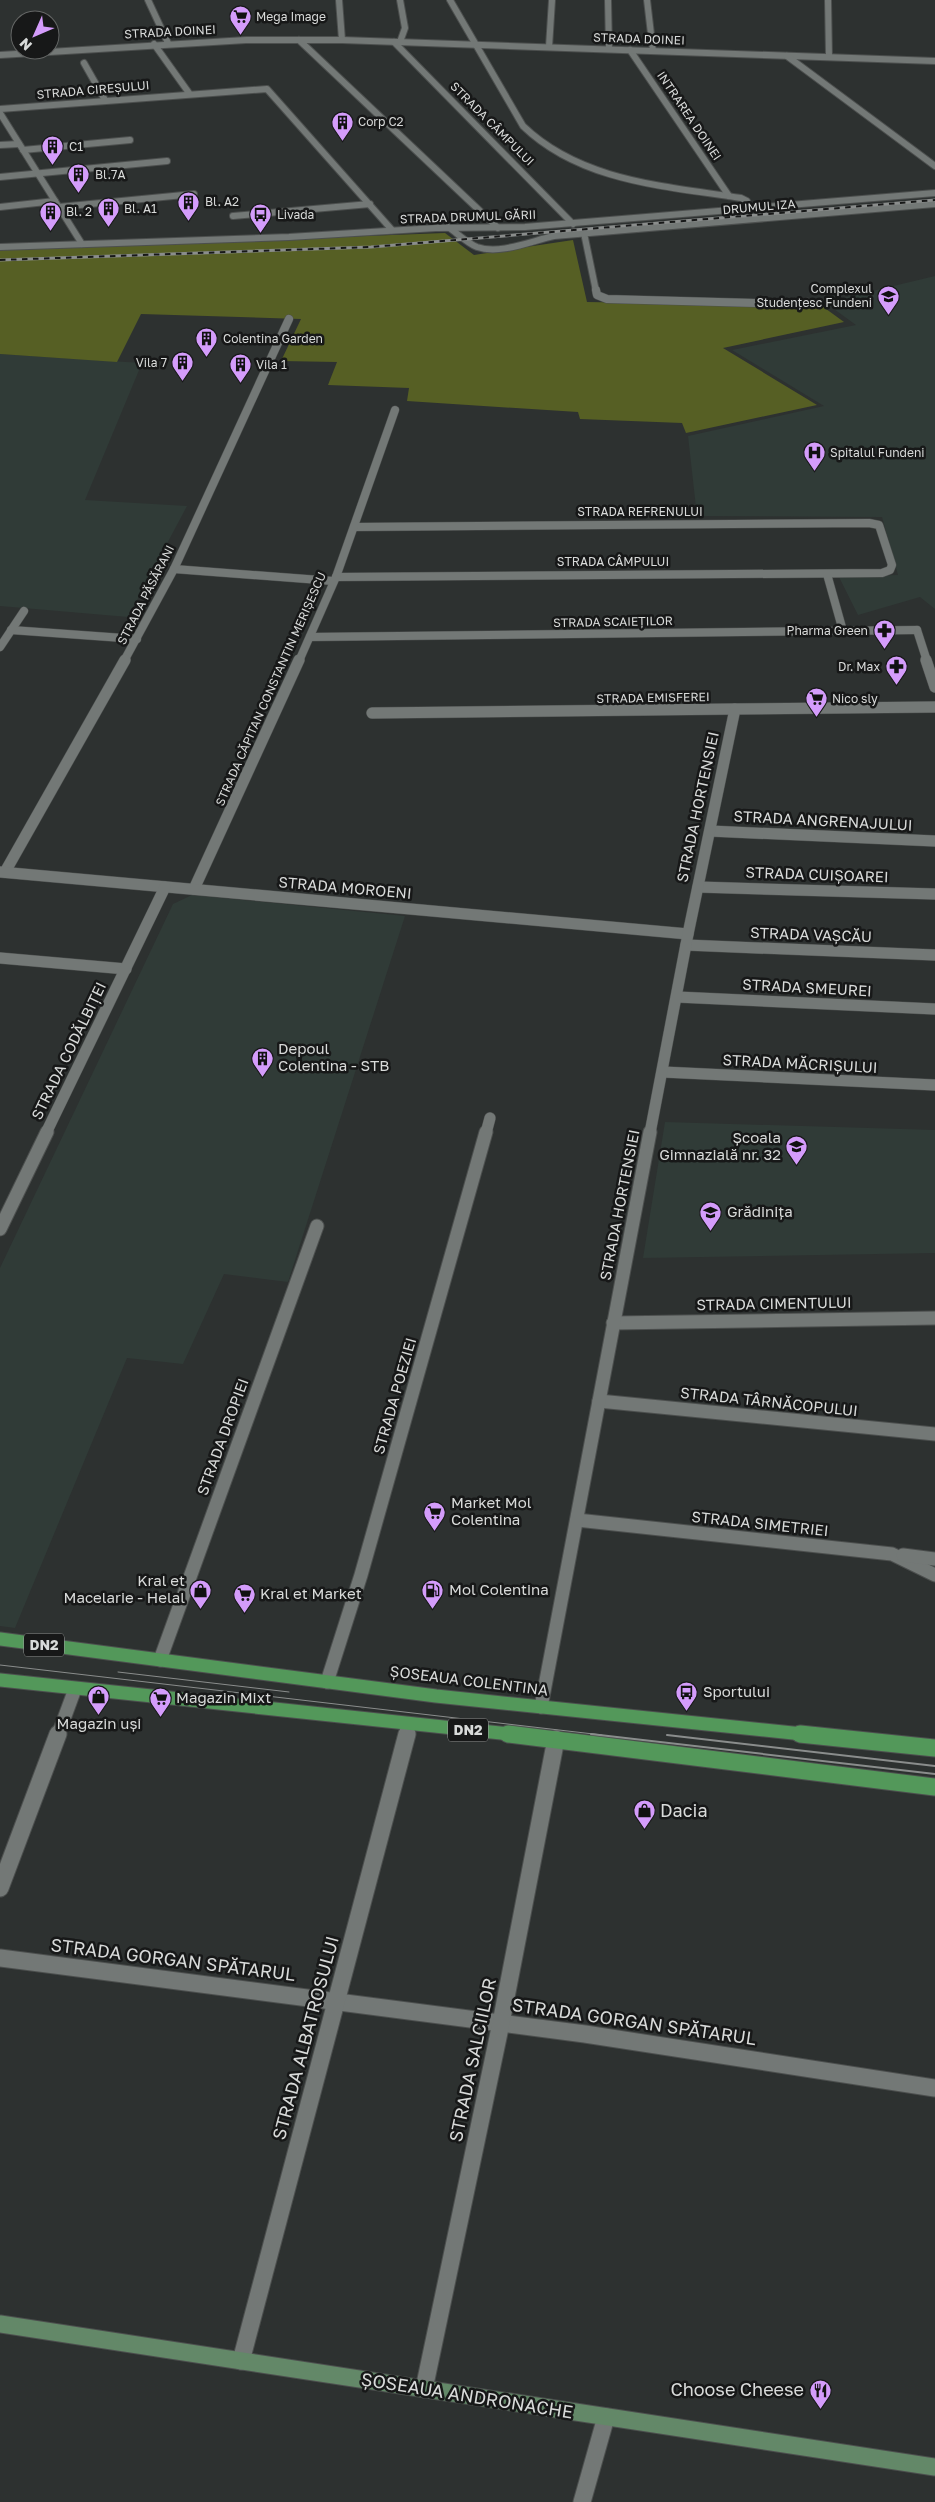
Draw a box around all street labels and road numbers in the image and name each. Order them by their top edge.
street label: STRADA DOINEI [124,22,216,41]
street label: STRADA DOINEI [593,29,685,48]
street label: INTRAREA DOINEI [654,68,725,163]
street label: STRADA CIREȘULUI [36,77,150,102]
street label: STRADA CÂMPULUI [447,79,537,169]
street label: DRUMUL IZA [722,196,796,217]
street label: STRADA DRUMUL GĂRII [400,207,536,226]
street label: STRADA REFRENULUI [577,504,703,519]
street label: STRADA PĂSĂRANI [114,542,177,647]
street label: STRADA CÂMPULUI [557,554,669,569]
street label: STRADA CĂPITAN CONSTANTIN MERIȘESCU [212,569,329,808]
street label: STRADA SCAIEȚILOR [553,613,673,630]
street label: STRADA EMISFEREI [596,689,710,706]
street label: STRADA HORTENSIEI [672,730,722,884]
street label: STRADA ANGRENAJULUI [733,806,913,834]
street label: STRADA CUIȘOAREI [745,863,889,885]
street label: STRADA MOROENI [278,872,412,902]
street label: STRADA VAȘCĂU [750,923,872,945]
street label: STRADA SMEUREI [742,975,872,999]
street label: STRADA CODĂLBIȚEI [27,979,110,1123]
street label: STRADA MĂCRIȘULUI [722,1050,878,1076]
street label: STRADA HORTENSIEI [596,1128,643,1282]
street label: STRADA CIMENTULUI [696,1293,852,1313]
street label: STRADA POEZIEI [369,1335,419,1456]
street label: STRADA DROPIEI [193,1376,252,1498]
street label: STRADA TÂRNĂCOPULUI [679,1383,859,1419]
street label: STRADA SIMETRIEI [691,1507,829,1539]
road number: DN2 [24,1634,64,1656]
street label: ȘOSEAUA COLENTINA [389,1661,549,1699]
road number: DN2 [448,1718,488,1742]
street label: STRADA GORGAN SPĂTARUL [50,1933,297,1985]
street label: STRADA ALBATROSULUI [267,1933,343,2142]
street label: STRADA SALCIILOR [444,1976,500,2144]
street label: STRADA GORGAN SPĂTARUL [511,1993,758,2049]
street label: ȘOSEAUA ANDRONACHE [360,2367,575,2423]

